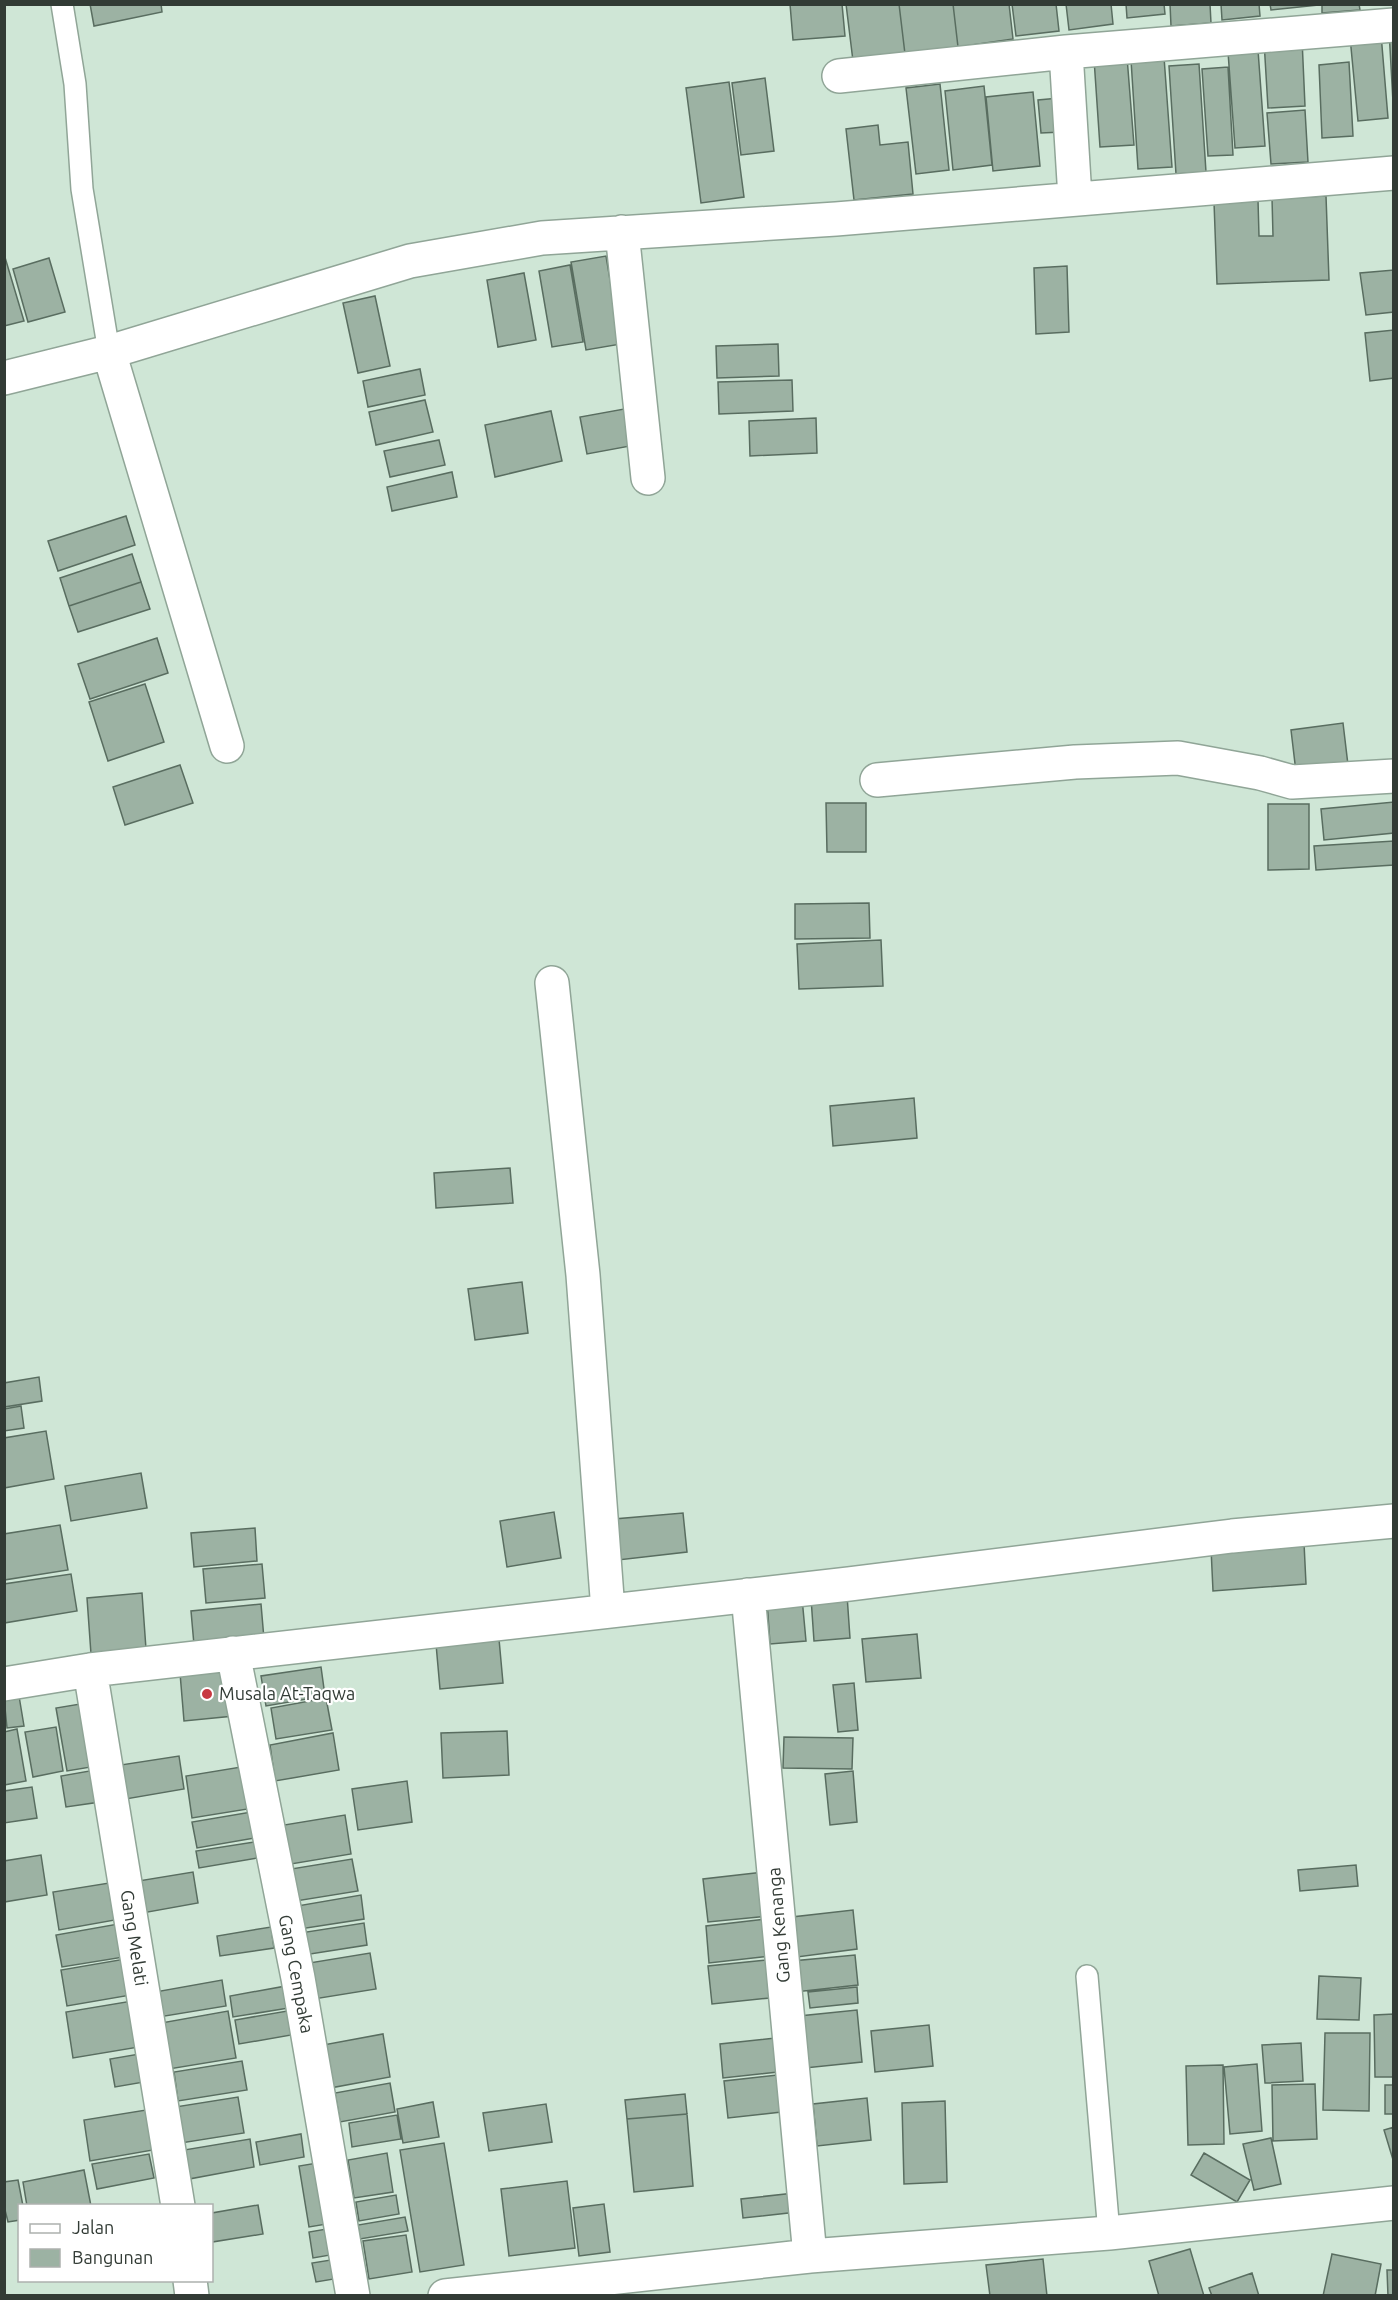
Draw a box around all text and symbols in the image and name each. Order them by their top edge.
place label: Musala At-Taqwa [219,1683,355,1703]
marker: Musala At-Taqwa [200,1687,214,1701]
street label: Gang Kenanga [763,1866,793,1984]
street label: Gang Melati [118,1888,152,1987]
street label: Gang Cempaka [276,1913,318,2035]
legend [18,2204,213,2282]
text: Jalan [72,2217,114,2237]
text: Bangunan [72,2247,153,2267]

